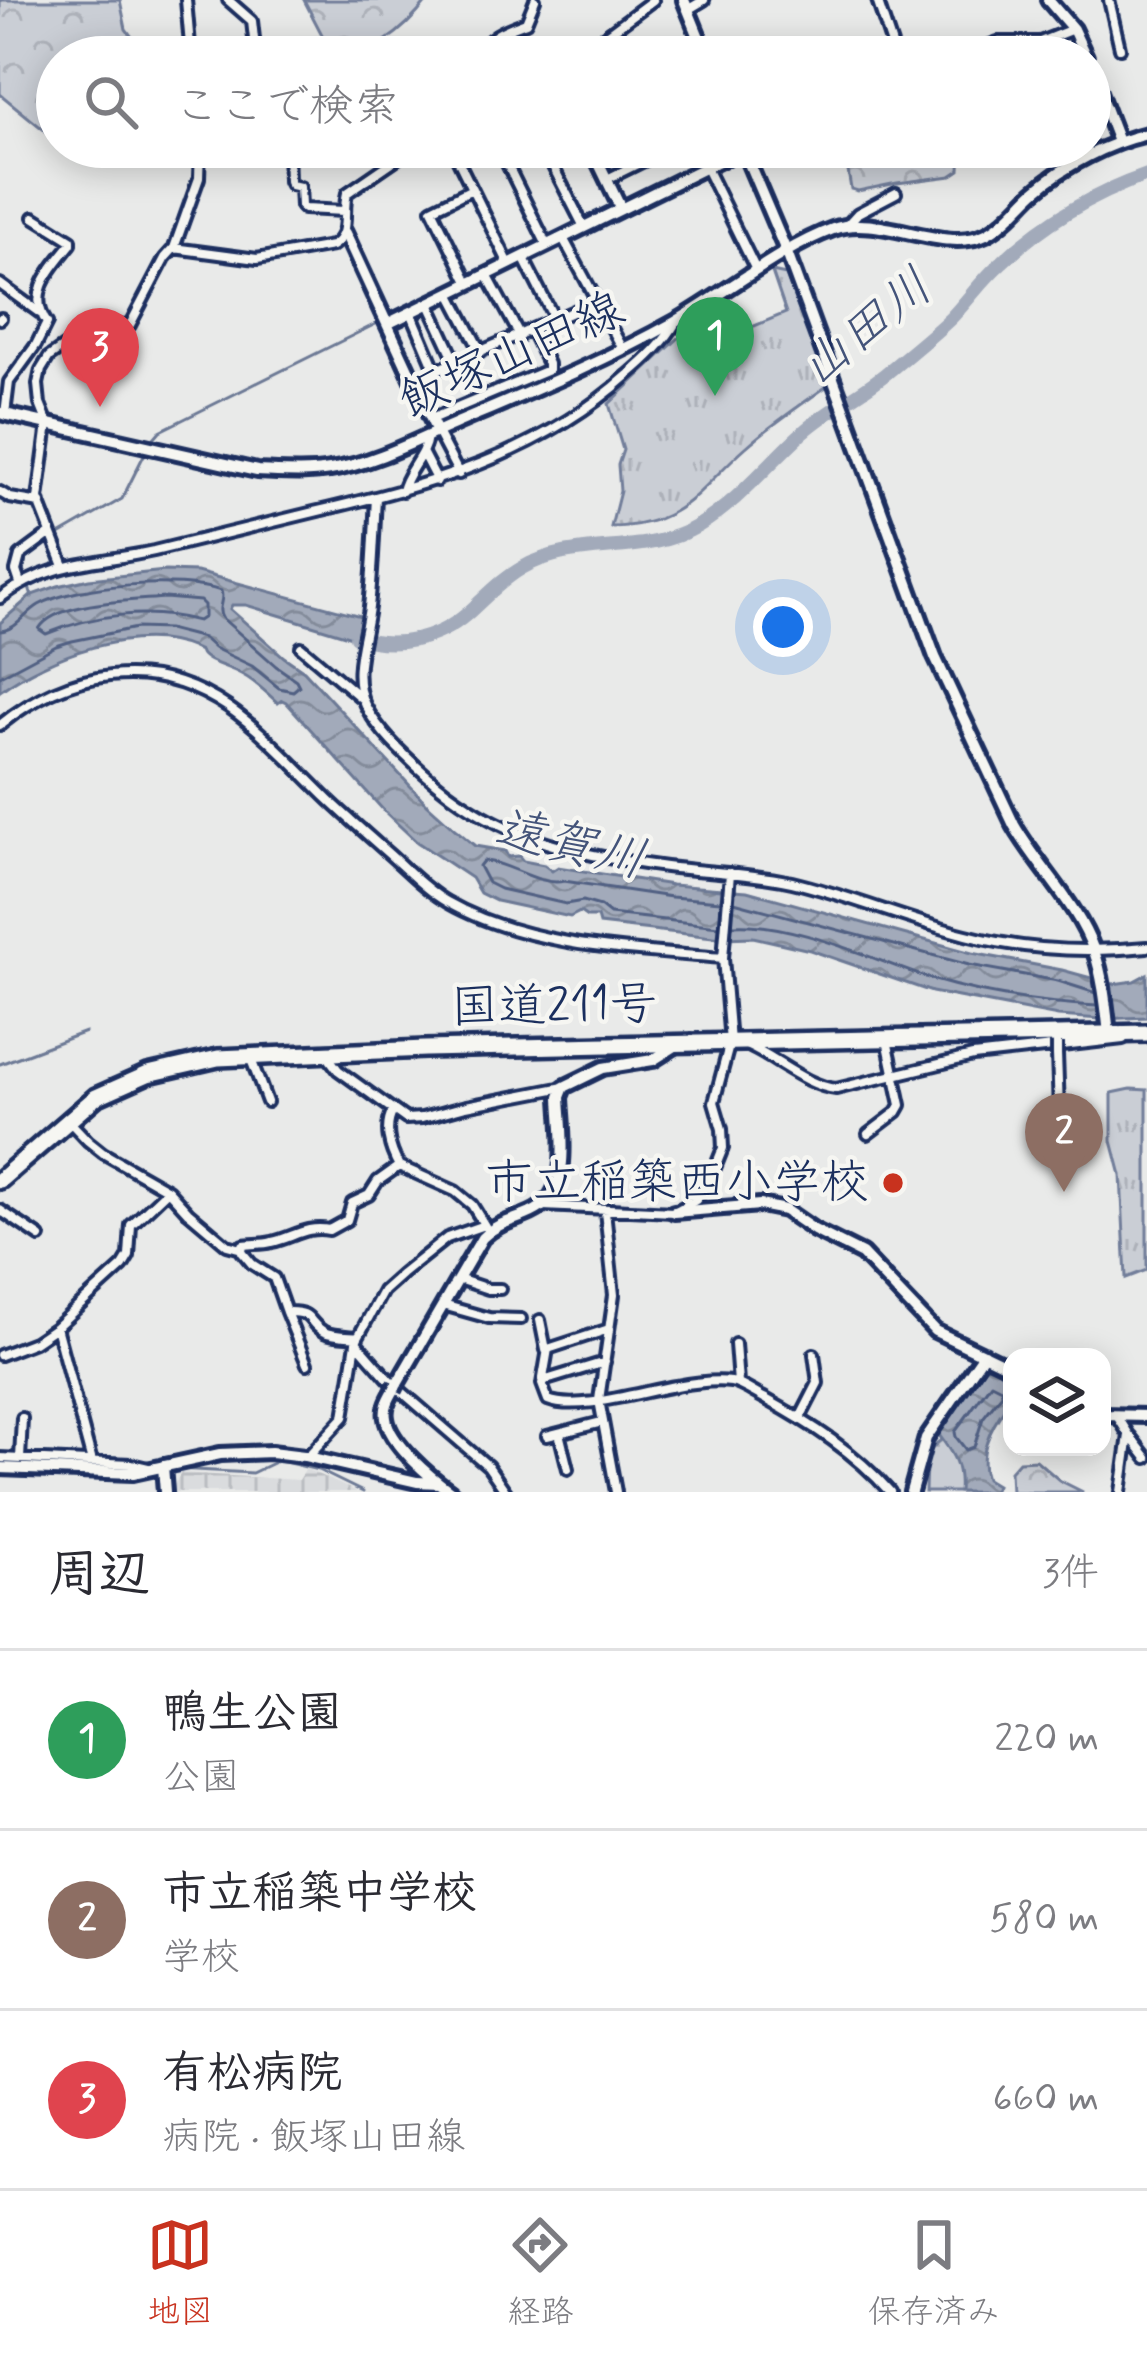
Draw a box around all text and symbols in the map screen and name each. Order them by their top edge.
search box [36,36,1111,168]
icon: search [78,69,144,135]
text: ここで検索 [174,78,399,137]
water label: 山田川 [787,255,947,403]
street label: 飯塚山田線 [390,278,634,434]
pin: 1 [676,297,754,396]
pin: 3 [61,308,139,407]
your location [753,597,813,657]
water label: 遠賀川 [488,797,652,895]
street label: 国道211号 [450,974,658,1040]
pin: 2 [1025,1093,1103,1192]
place label: 市立稲築西小学校 [485,1152,869,1215]
marker: 市立稲築西小学校 [880,1170,906,1196]
map controls [1003,1348,1111,1456]
button: layers [1003,1348,1111,1456]
text: 周辺 [48,1543,150,1609]
text: 3件 [1042,1549,1099,1600]
text: 鴨生公園 [162,1685,342,1744]
text: 1 [78,1714,96,1765]
text: 220 m [994,1714,1099,1765]
text: 公園 [162,1753,240,1804]
text: 市立稲築中学校 [162,1865,477,1924]
text: 2 [77,1894,97,1945]
text: 580 m [989,1894,1099,1945]
text: 学校 [162,1933,240,1984]
text: 有松病院 [162,2045,342,2104]
text: 3 [78,2074,96,2125]
text: 660 m [992,2074,1099,2125]
text: 病院 · 飯塚山田線 [162,2113,465,2164]
tab: 地図 [147,2212,213,2335]
tab: 経路 [507,2212,573,2335]
tab: 保存済み [868,2212,1000,2335]

